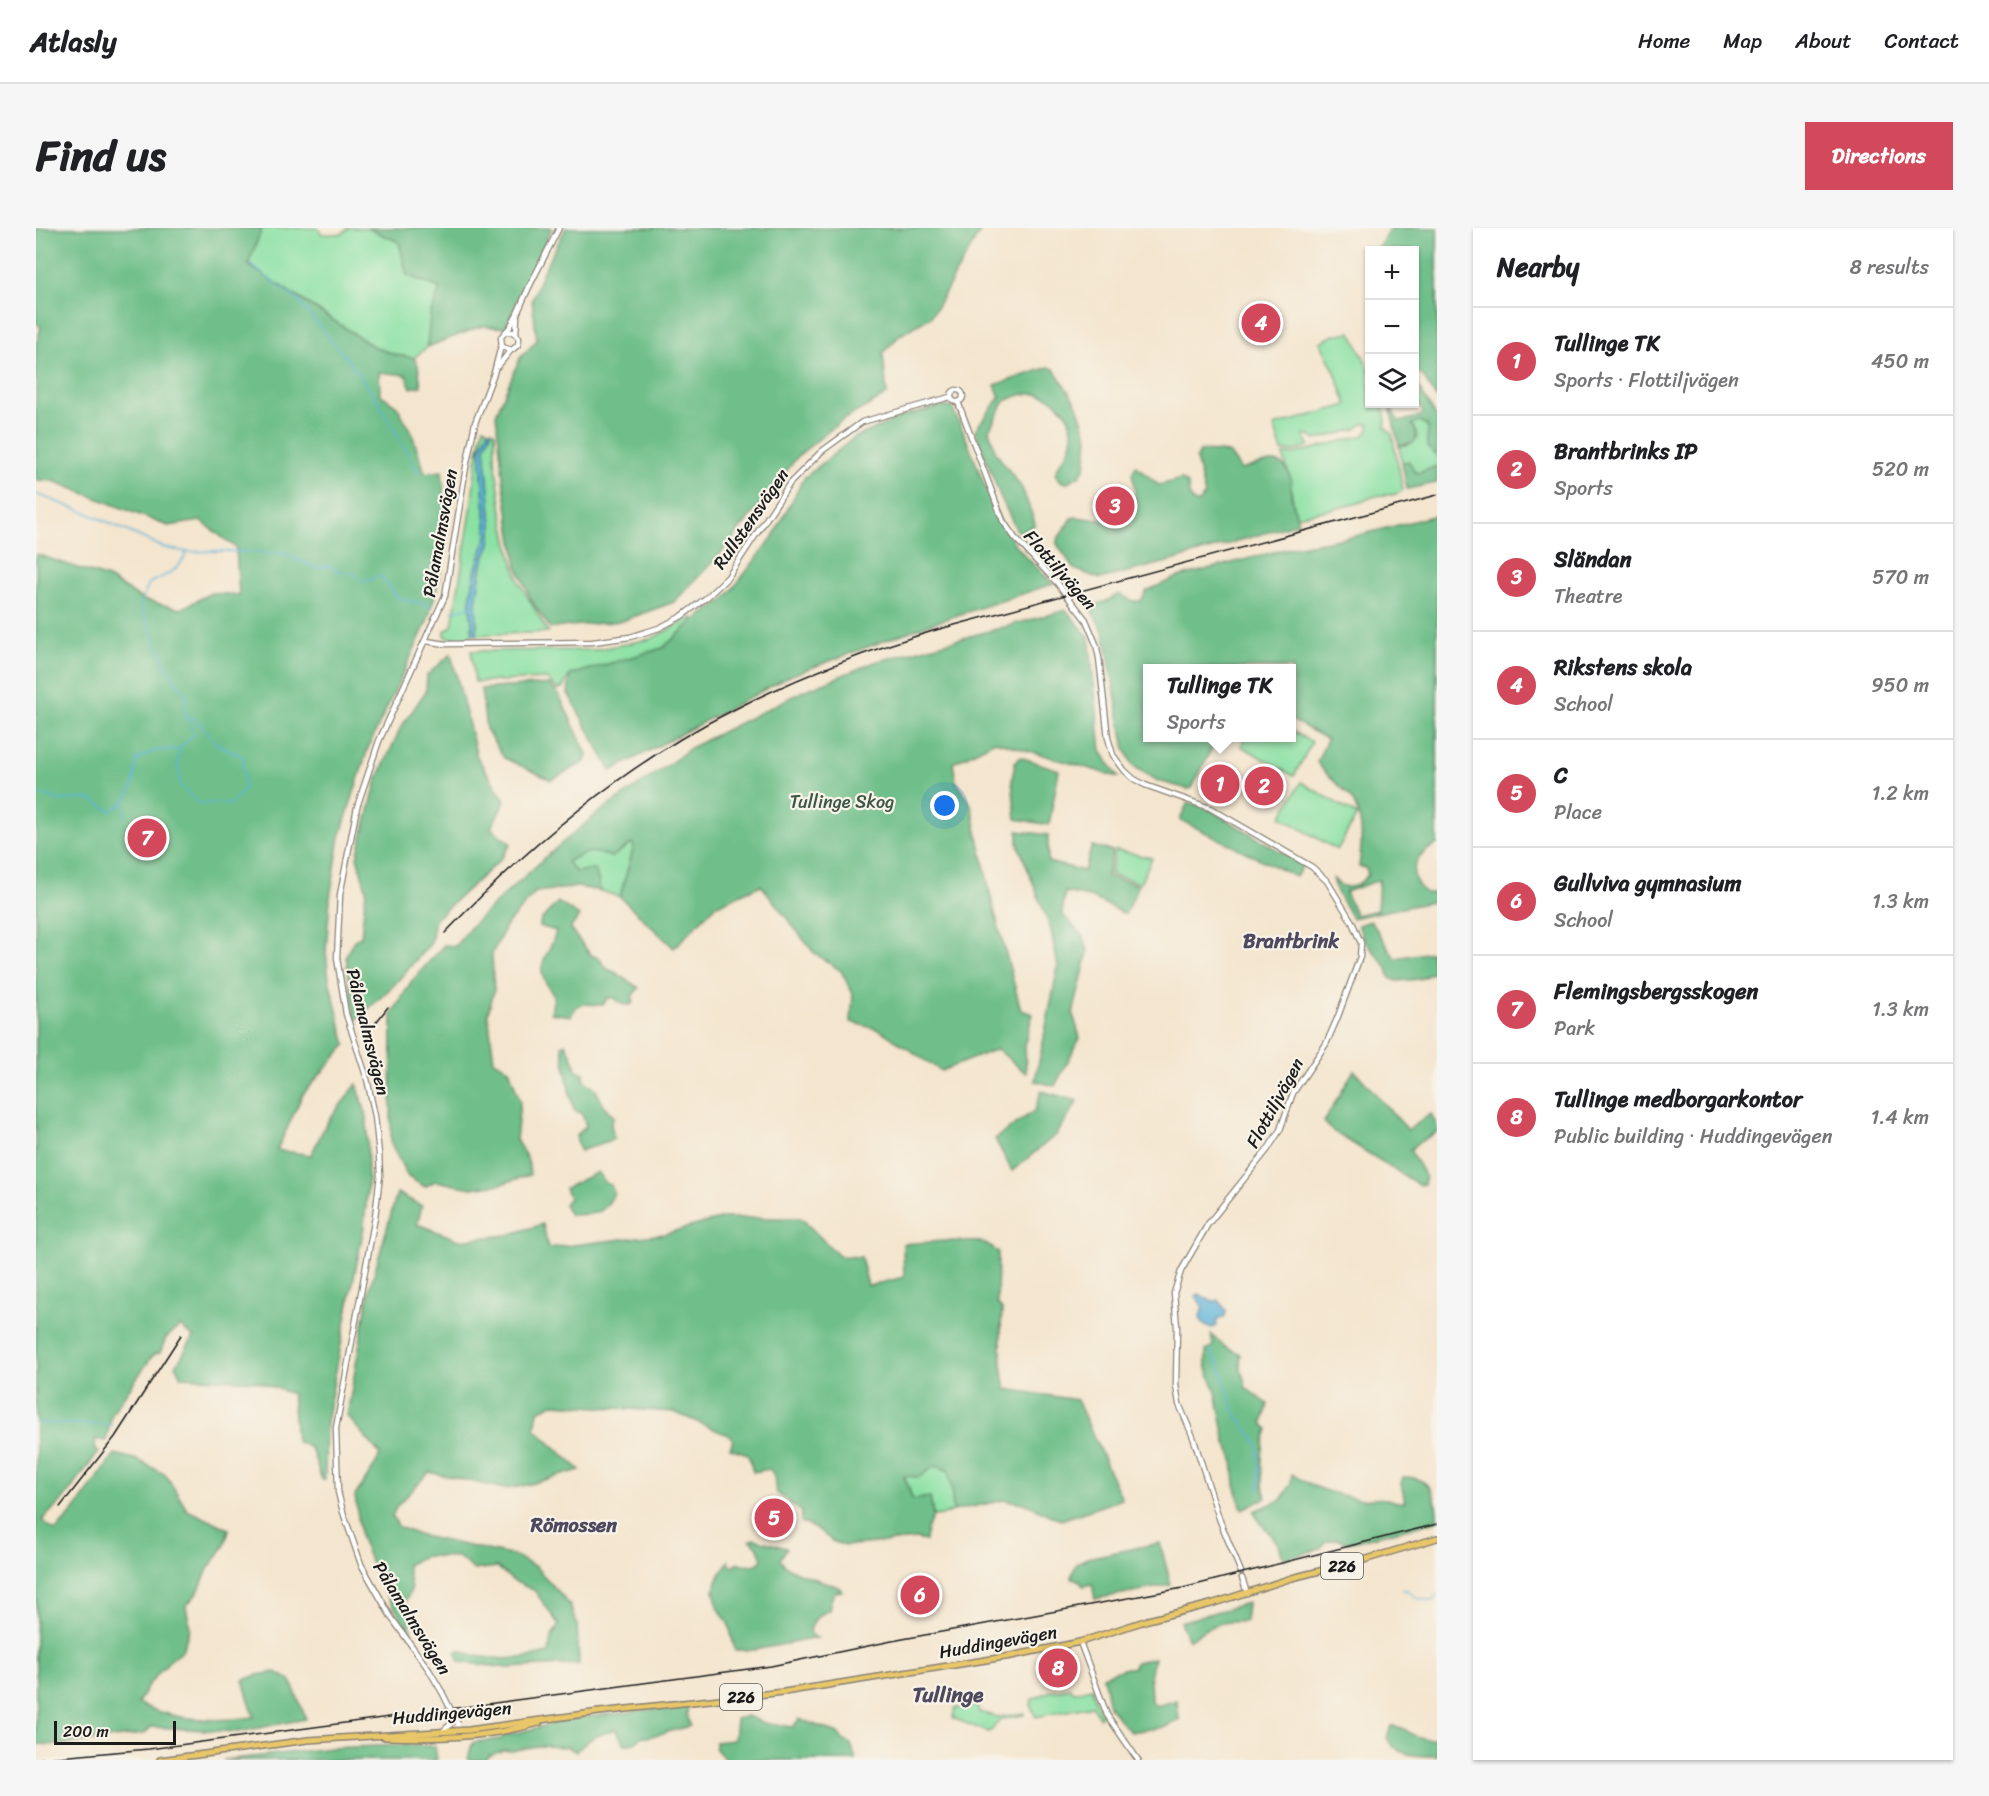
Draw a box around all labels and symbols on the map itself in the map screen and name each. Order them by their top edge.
pin: 4 [1242,300,1280,346]
street label: Rullstensvägen [704,462,798,576]
street label: Pålamalmsvägen [413,466,467,600]
pin: 3 [1096,484,1134,528]
street label: Flottiljvägen [1015,522,1105,618]
pin: 1 [1200,762,1240,806]
pin: 2 [1244,764,1284,808]
park label: Tullinge Skog [790,786,894,818]
your location [930,791,959,820]
pin: 7 [128,816,166,860]
district label: Brantbrink [1243,924,1340,959]
street label: Pålamalmsvägen [337,965,399,1099]
street label: Flottiljvägen [1237,1052,1313,1154]
pin: 5 [754,1496,794,1540]
district label: Römossen [530,1508,617,1543]
road number: 226 [1321,1553,1363,1579]
street label: Pålamalmsvägen [364,1555,460,1682]
pin: 6 [900,1572,940,1618]
street label: Huddingevägen [936,1616,1060,1668]
pin: 8 [1038,1646,1078,1690]
district label: Tullinge [913,1676,984,1714]
road number: 226 [720,1684,762,1710]
street label: Huddingevägen [391,1692,513,1734]
scale bar [54,1718,176,1746]

